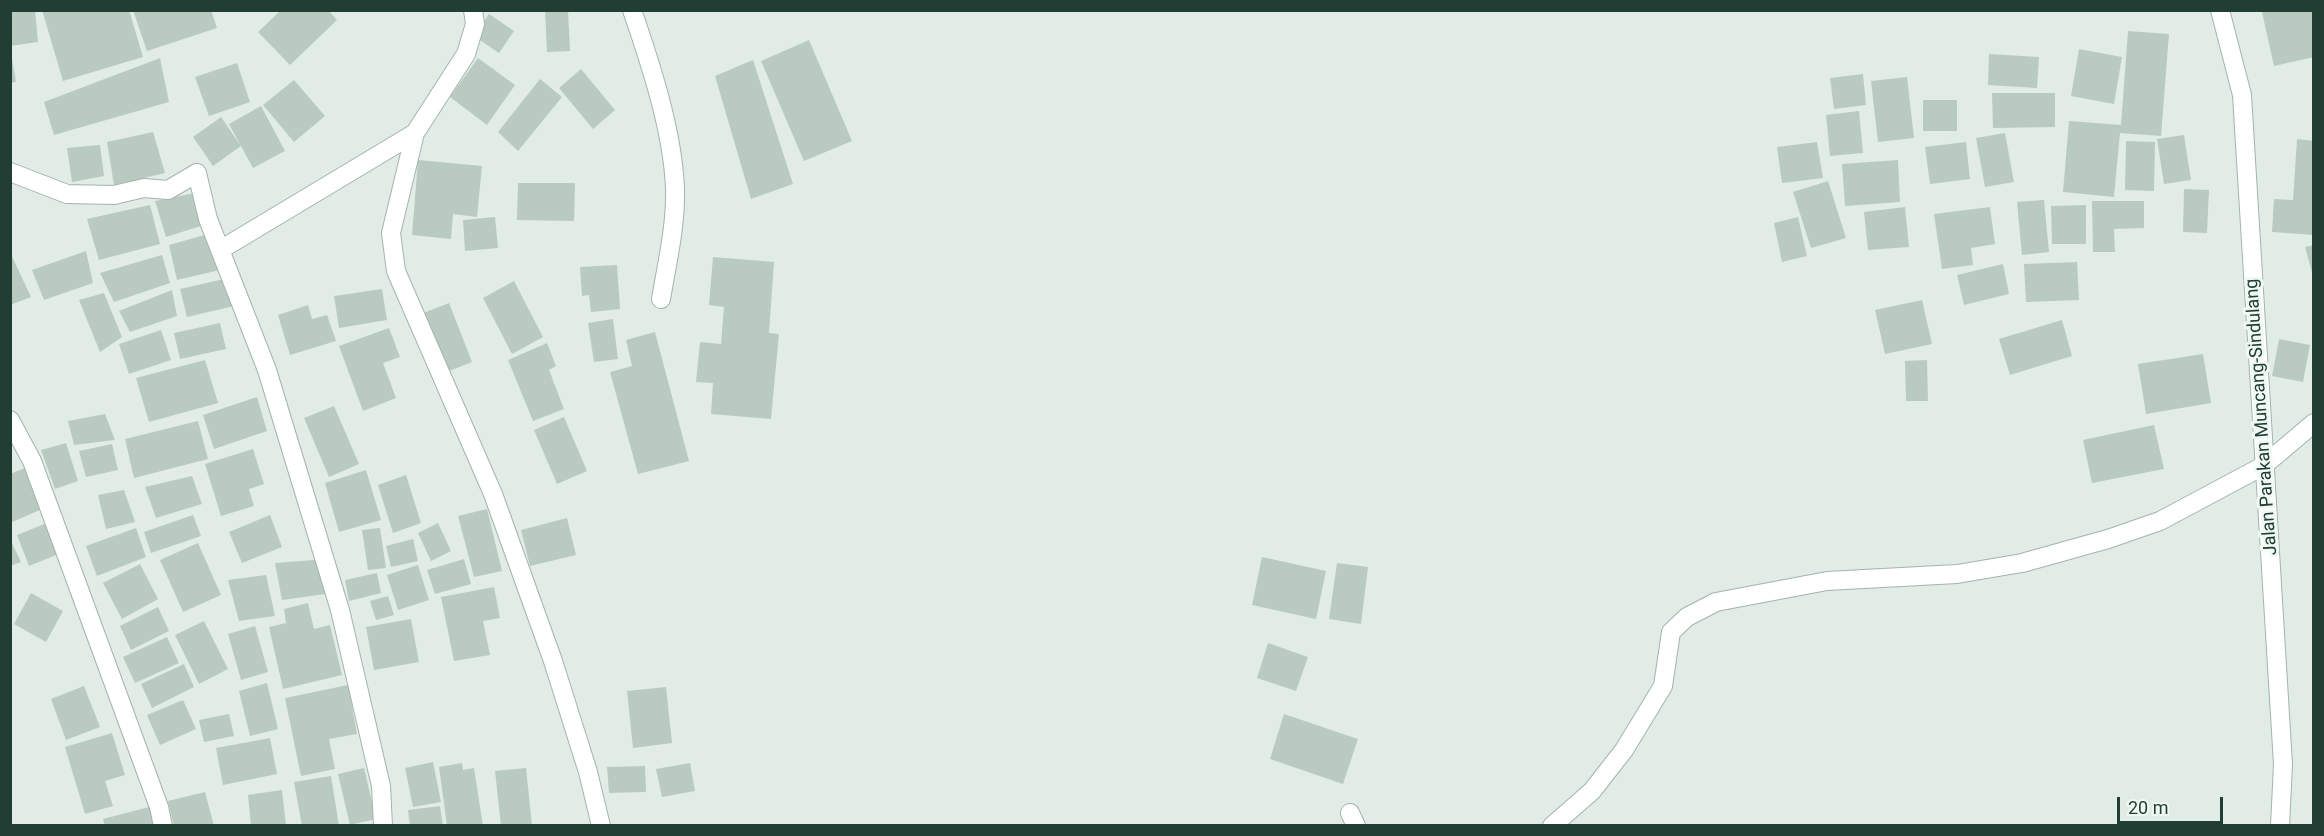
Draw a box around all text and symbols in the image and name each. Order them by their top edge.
street label: Jalan Parakan Muncang-Sindulang [2242,278,2282,556]
scale bar [2120,785,2226,823]
text: 20 m [2128,797,2168,818]

